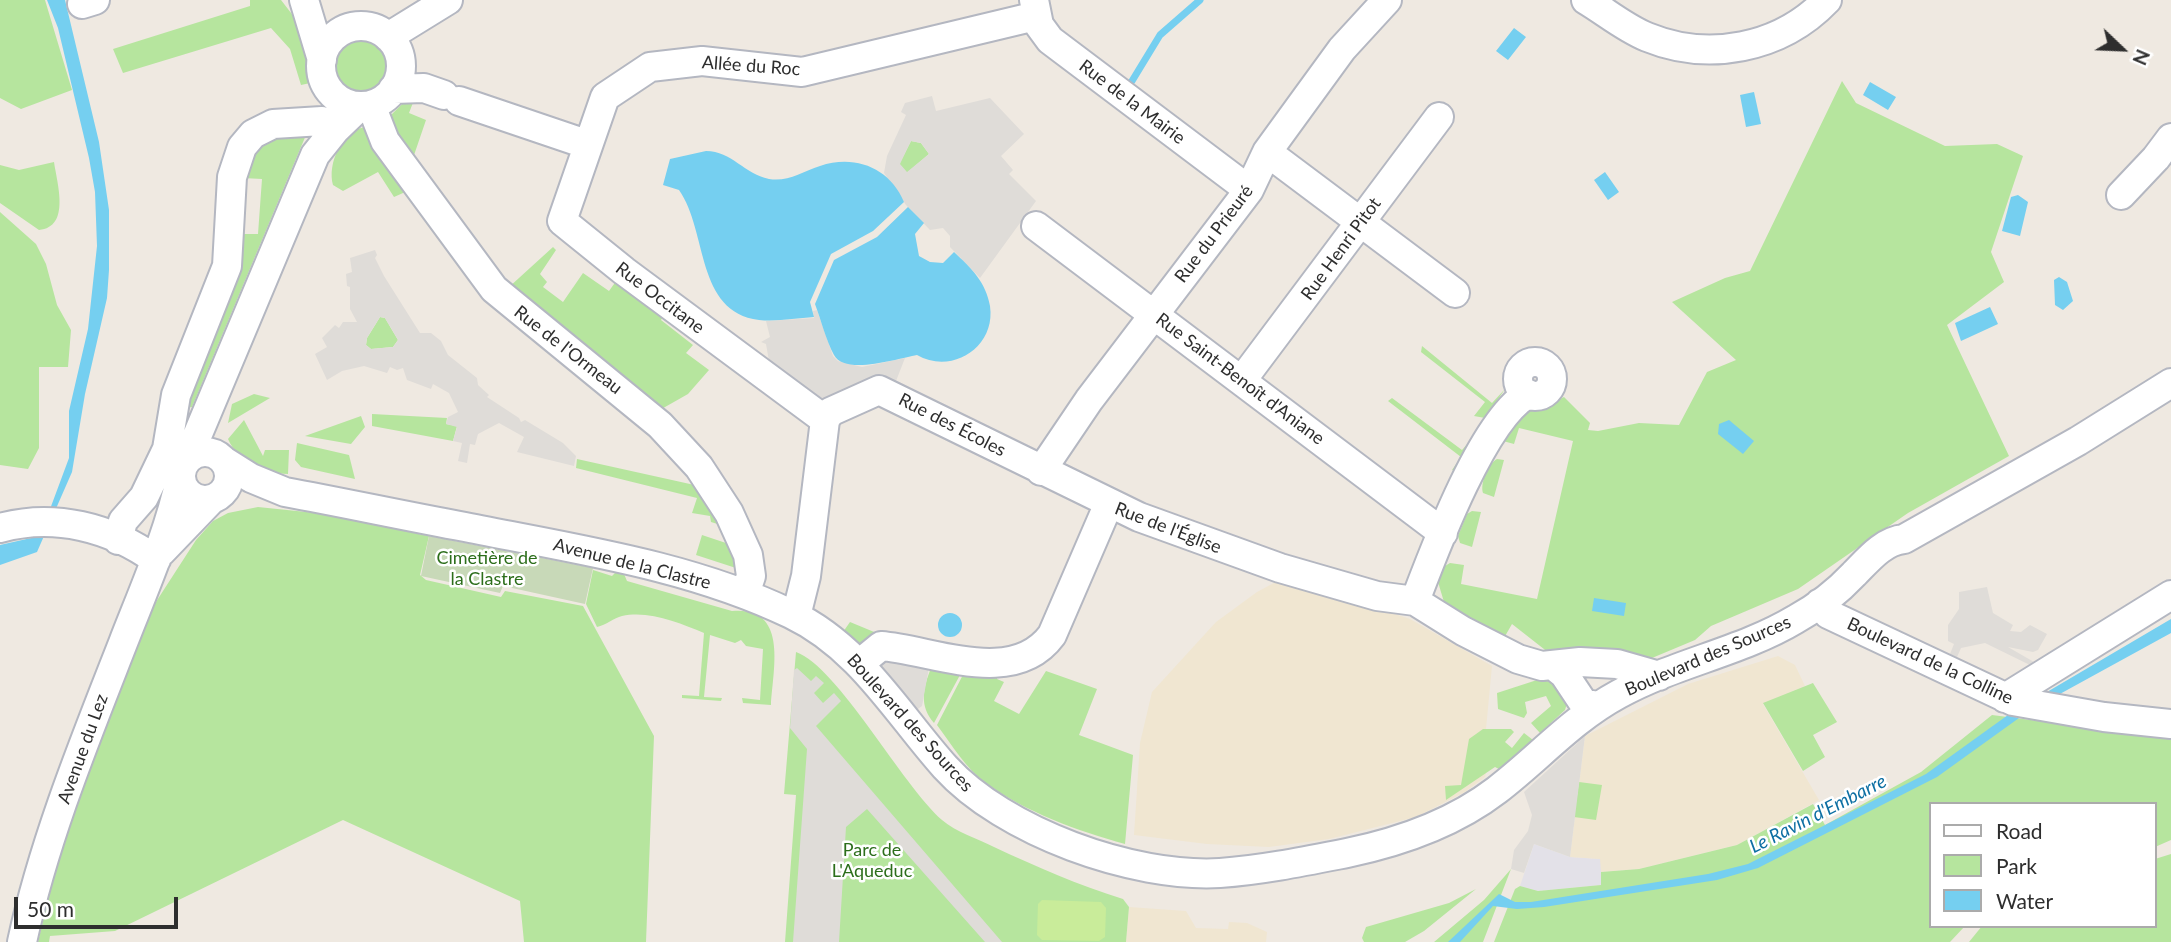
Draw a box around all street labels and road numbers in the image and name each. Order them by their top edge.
street label: Allée du Roc [701,52,801,80]
street label: Rue de la Mairie [1075,55,1189,149]
street label: Rue du Prieuré [1170,181,1258,287]
street label: Rue Henri Pitot [1297,193,1385,305]
street label: Rue Occitane [611,258,709,338]
street label: Rue de l'Ormeau [510,301,626,399]
street label: Rue Saint-Benoît d'Aniane [1151,309,1329,449]
street label: Rue des Écoles [895,389,1009,461]
street label: Rue de l'Église [1112,498,1224,558]
street label: Avenue de la Clastre [551,534,713,594]
street label: Boulevard des Sources [1622,611,1794,701]
street label: Boulevard de la Colline [1844,613,2016,709]
street label: Boulevard des Sources [842,650,978,796]
street label: Avenue du Lez [53,691,113,807]

